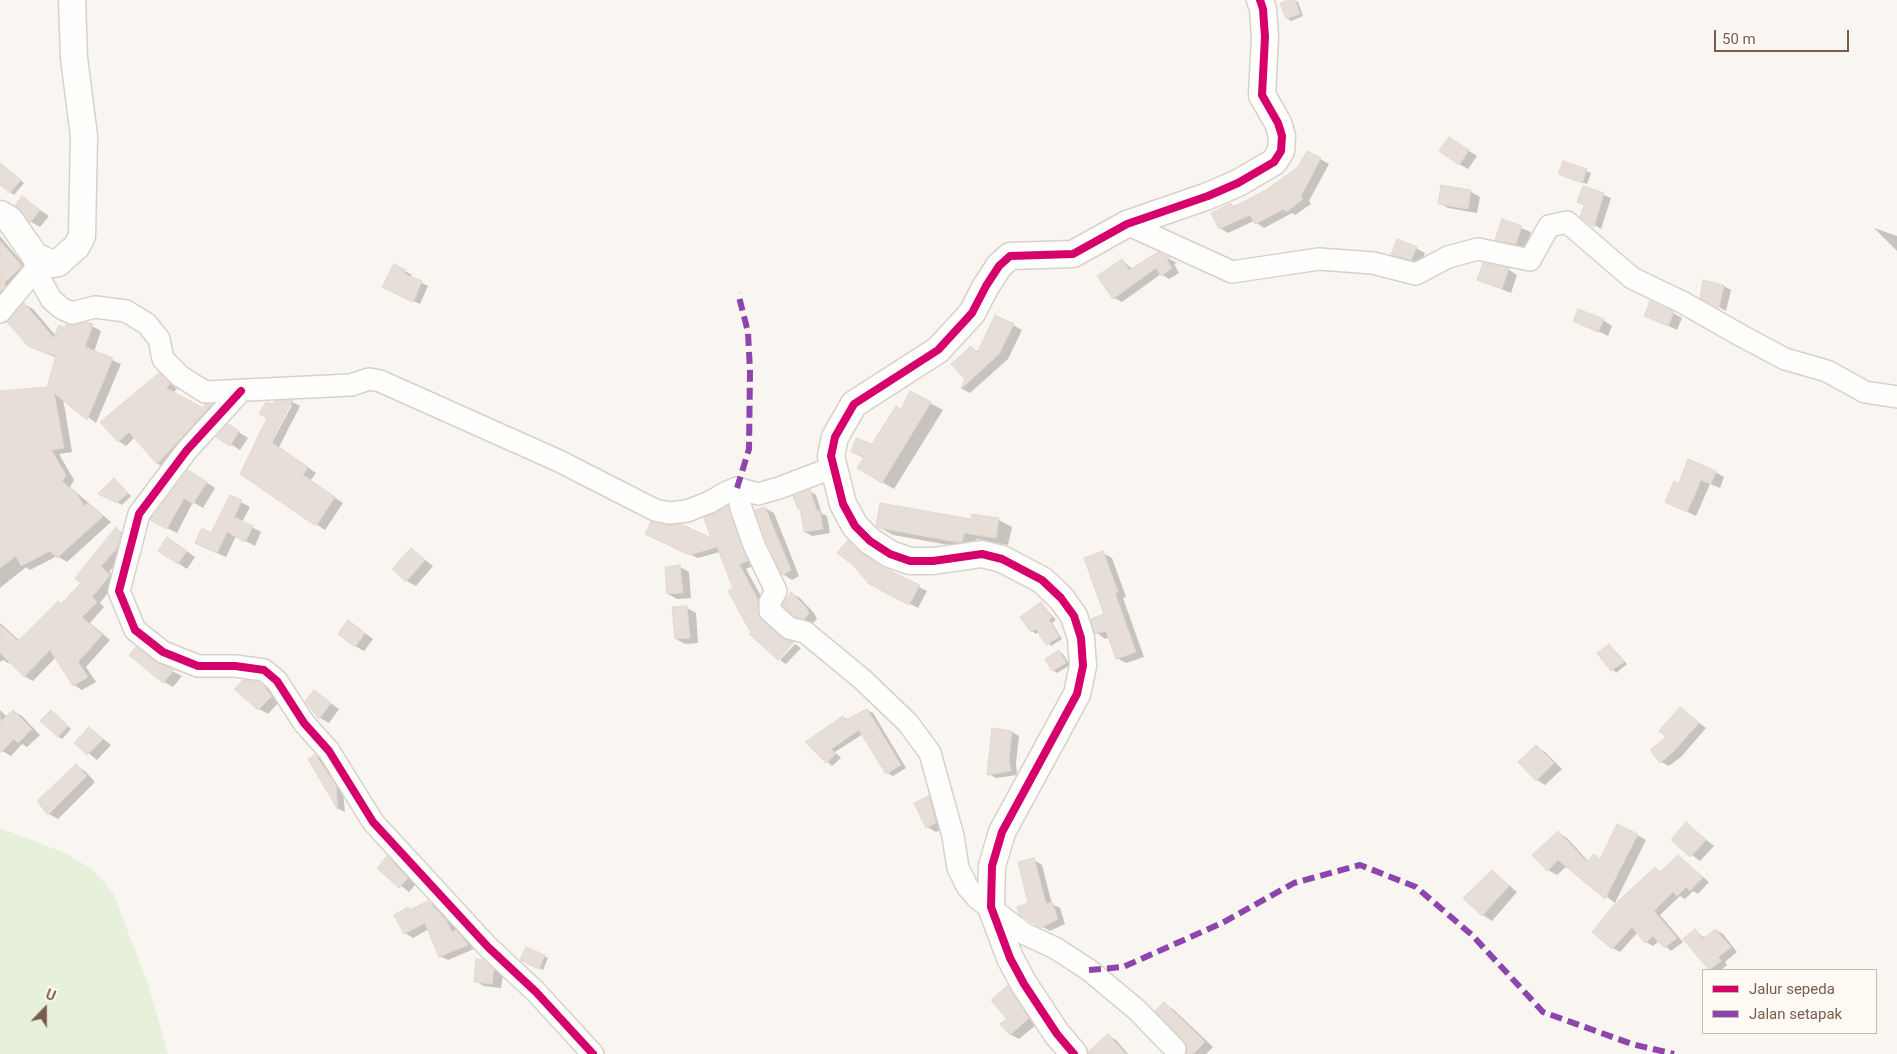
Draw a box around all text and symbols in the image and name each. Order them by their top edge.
scale bar [1717,20,1852,52]
text: 50 m [1722,30,1756,48]
legend [1702,969,1877,1034]
text: Jalur sepeda [1749,980,1835,998]
north arrow [20,984,70,1034]
text: U [43,986,58,1004]
text: Jalan setapak [1749,1005,1842,1023]

